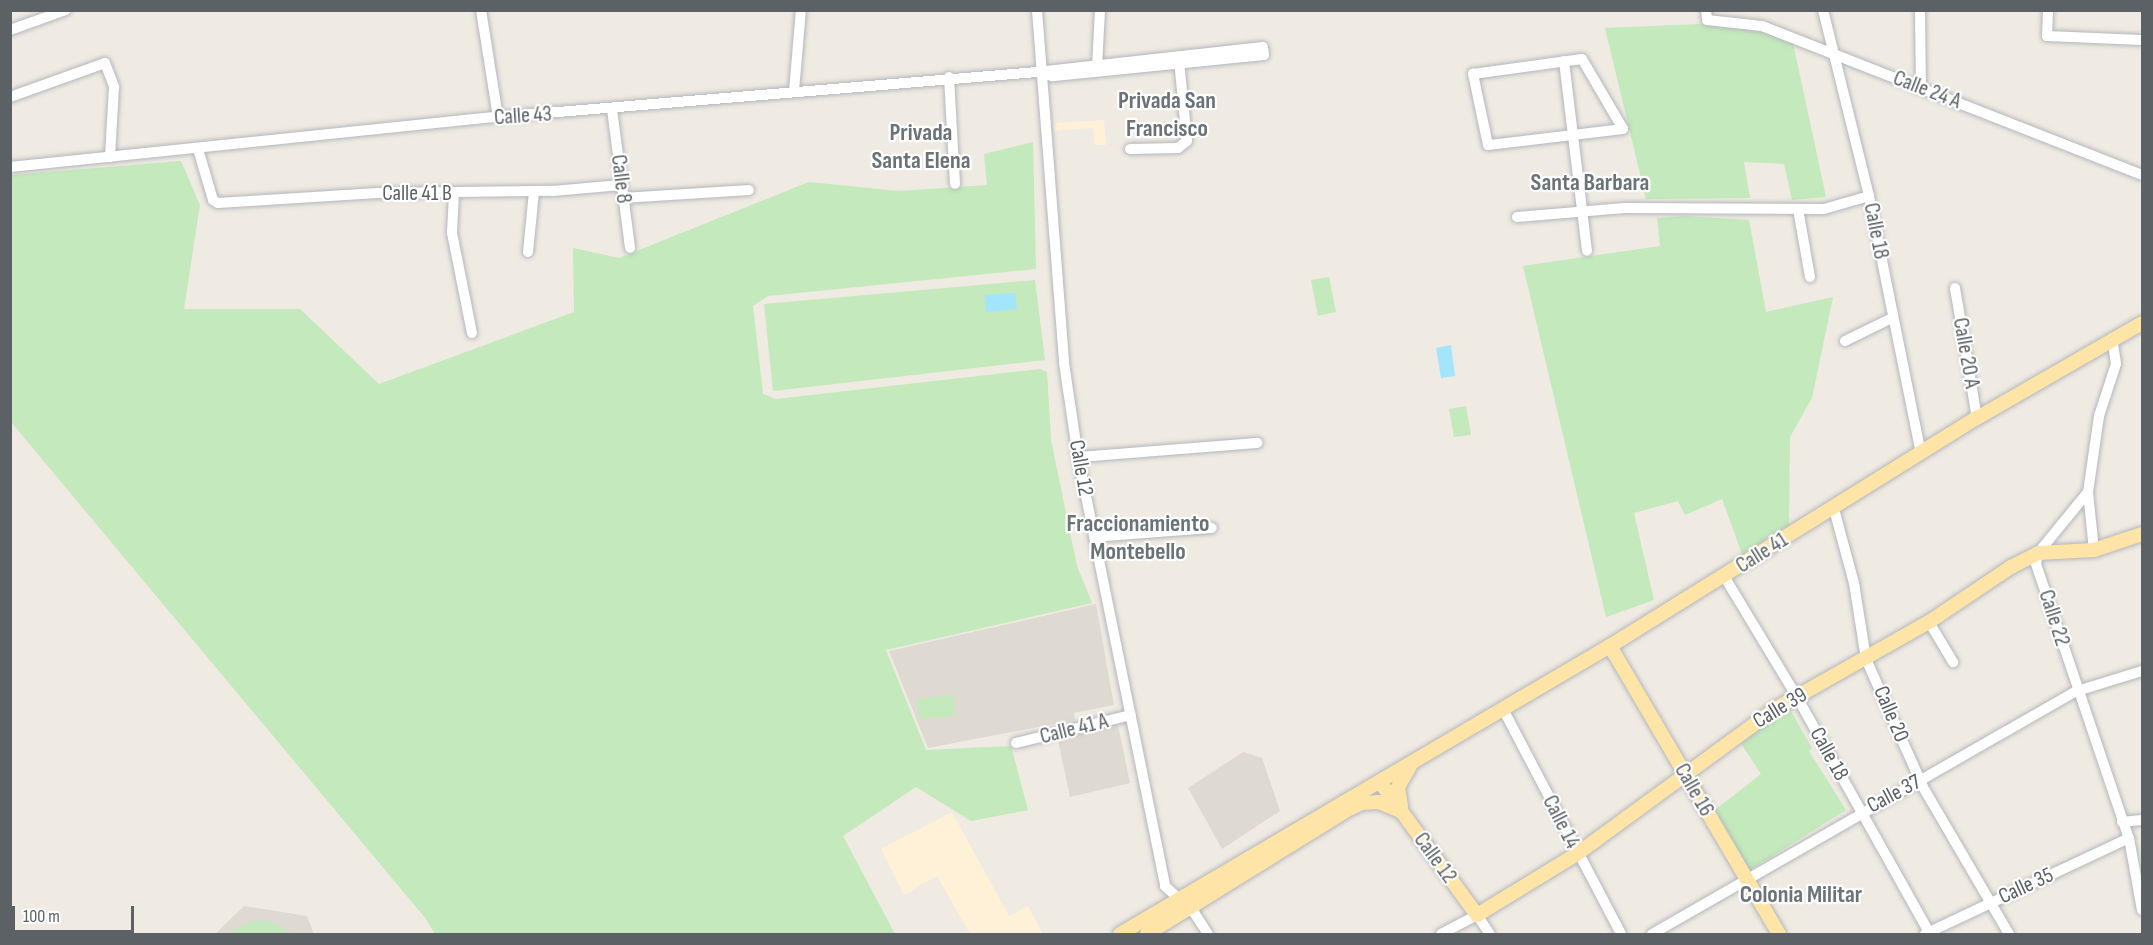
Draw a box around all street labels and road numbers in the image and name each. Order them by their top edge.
street label: Calle 24 A [1889,65,1965,115]
street label: Calle 43 [493,101,553,131]
street label: Calle 8 [605,153,637,205]
street label: Calle 41 B [382,181,452,207]
street label: Calle 18 [1858,201,1894,261]
street label: Calle 20 A [1947,316,1985,390]
street label: Calle 12 [1063,438,1099,498]
street label: Calle 41 [1731,527,1793,579]
street label: Calle 22 [2033,587,2075,649]
street label: Calle 39 [1748,682,1812,734]
street label: Calle 20 [1867,682,1915,746]
street label: Calle 41 A [1037,708,1111,750]
street label: Calle 18 [1804,723,1854,785]
street label: Calle 16 [1668,759,1720,821]
street label: Calle 37 [1863,769,1925,819]
street label: Calle 14 [1536,791,1586,853]
street label: Calle 12 [1408,827,1462,889]
street label: Calle 35 [1994,862,2058,910]

